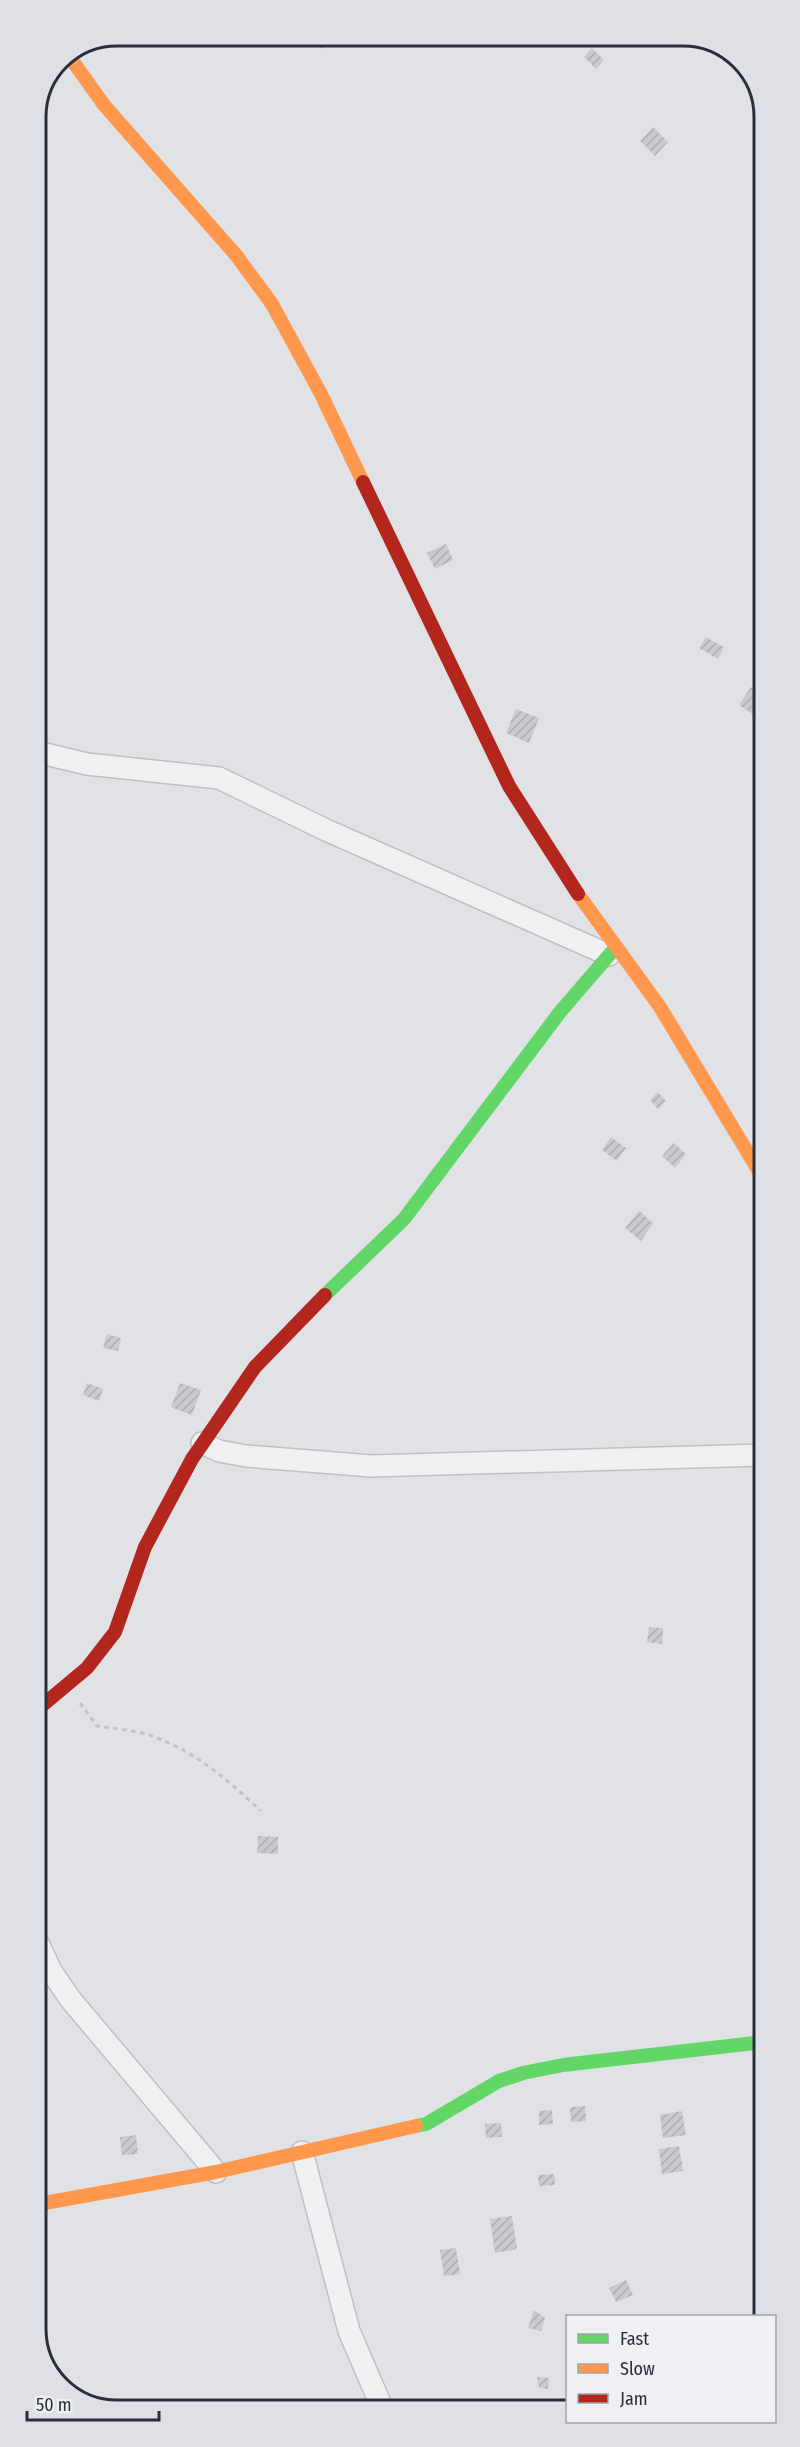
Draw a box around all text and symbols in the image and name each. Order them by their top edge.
legend [566,2315,776,2423]
text: Fast [620,2328,649,2350]
text: Slow [620,2358,655,2380]
scale bar [27,2384,159,2422]
text: Jam [620,2388,648,2410]
text: 50 m [36,2394,72,2416]

